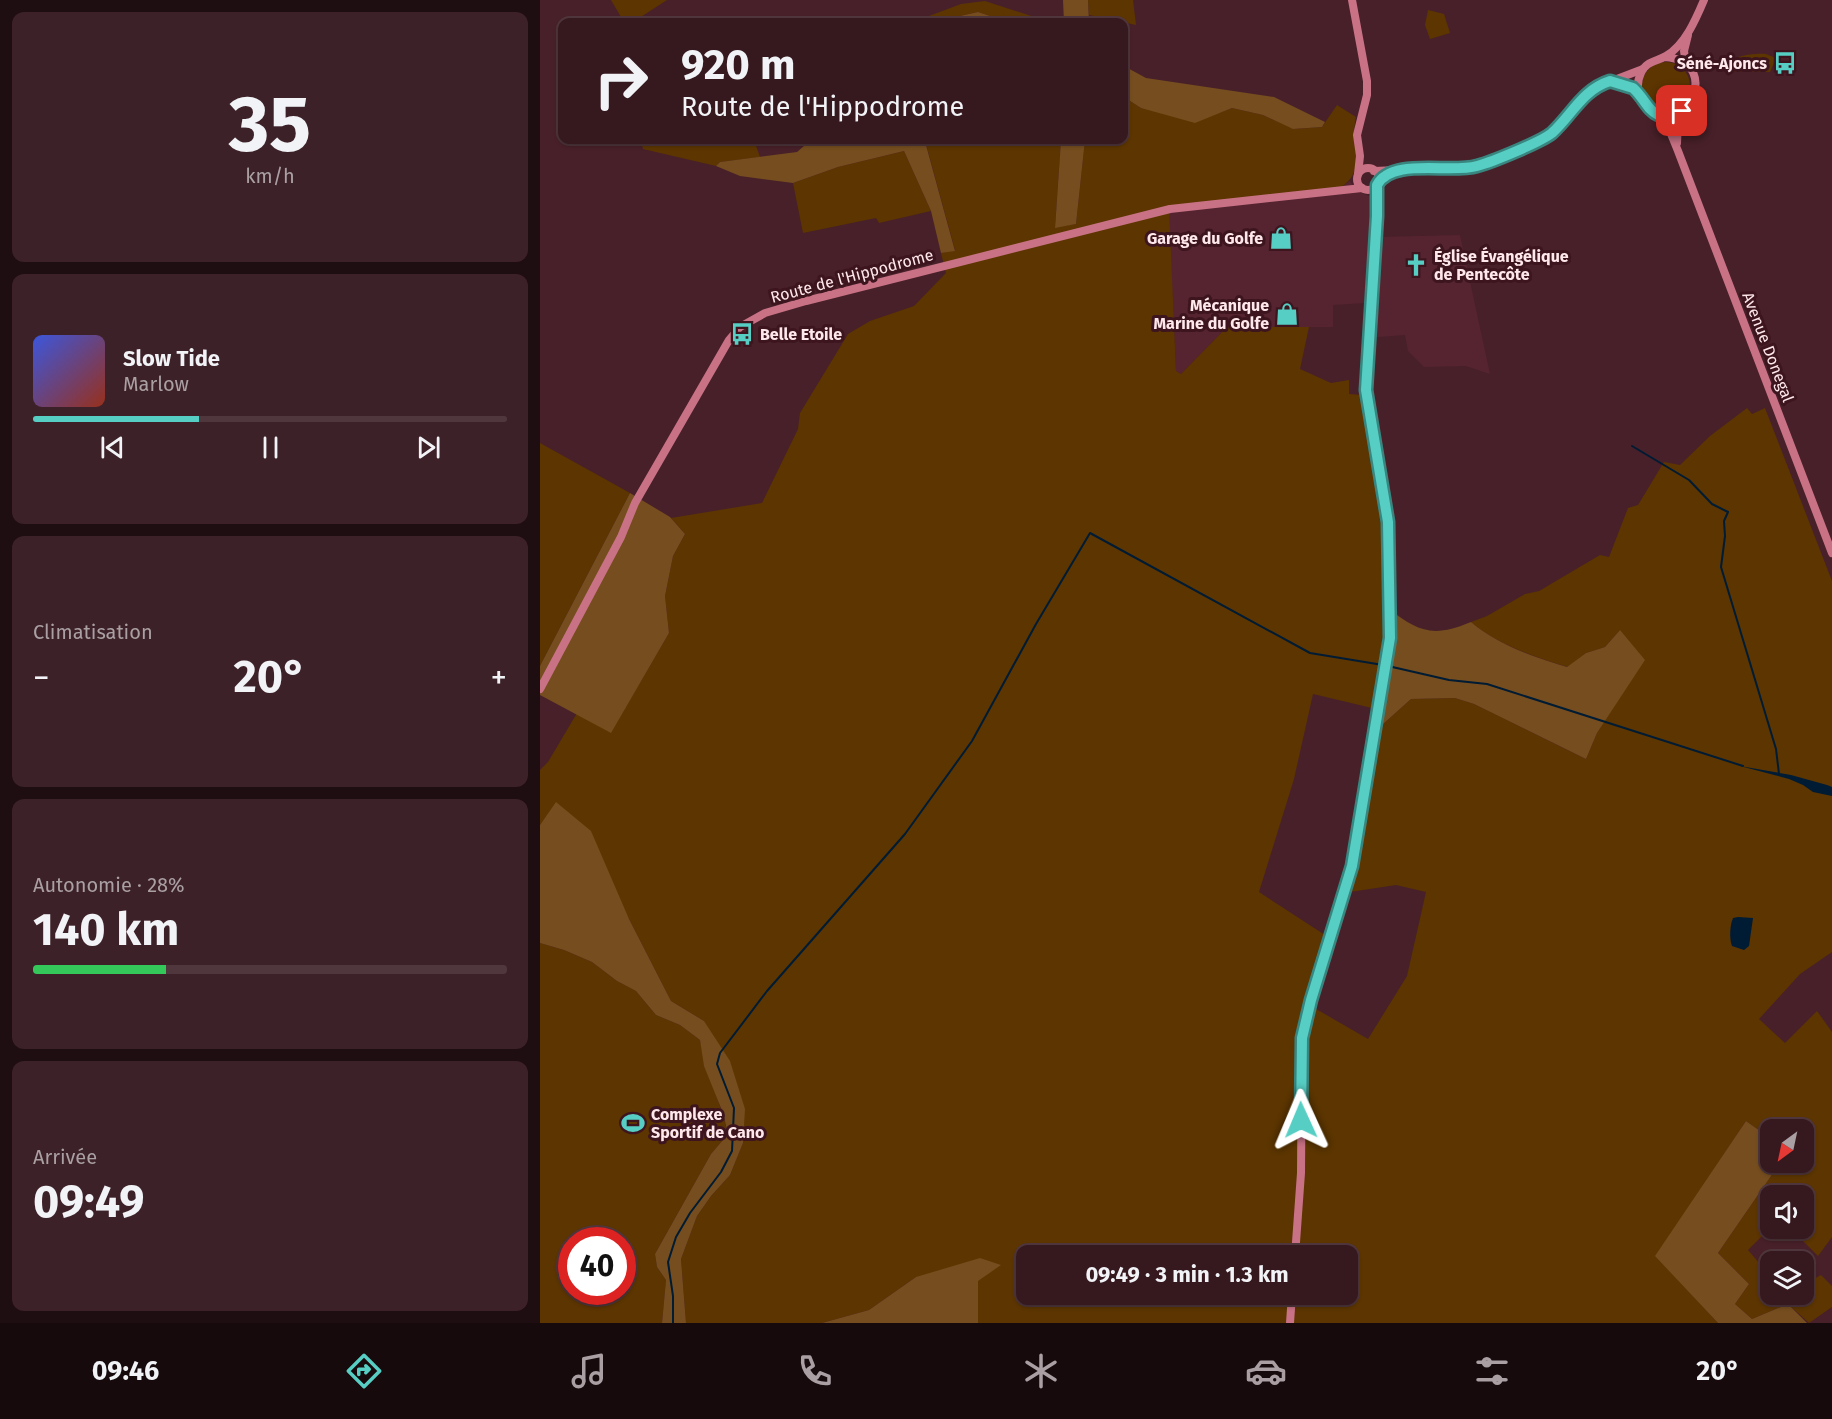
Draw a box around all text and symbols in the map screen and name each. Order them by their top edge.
text: 920 m [681,40,795,90]
icon: right [582,42,660,120]
bus stop icon: Séné-Ajoncs [1772,50,1798,76]
place label: Séné-Ajoncs [1677,54,1767,73]
text: 35 [229,78,311,172]
pin [1656,85,1707,136]
text: Route de l'Hippodrome [681,91,964,123]
icon: arrive [1665,94,1698,127]
text: km/h [245,164,295,188]
shop icon: Garage du Golfe [1268,225,1294,251]
place label: Garage du Golfe [1147,229,1263,248]
street label: Route de l'Hippodrome [768,245,936,307]
place label: Église Évangélique de Pentecôte [1434,246,1569,284]
church icon: Église Évangélique de Pentecôte [1403,252,1429,278]
street label: Avenue Donegal [1738,289,1798,405]
place label: Mécanique Marine du Golfe [1154,296,1269,333]
shop icon: Mécanique Marine du Golfe [1274,301,1300,327]
bus stop icon: Belle Etoile [729,321,755,347]
place label: Belle Etoile [760,325,842,344]
text: Slow Tide [123,345,220,372]
text: Marlow [123,372,189,396]
icon: previous [96,431,129,464]
icon: pause [254,431,287,464]
icon: next [412,431,445,464]
text: Climatisation [33,620,153,644]
text: 20° [233,650,307,704]
text: − [33,658,50,698]
text: + [491,658,507,698]
text: Autonomie · 28% [33,873,185,897]
text: 140 km [33,903,179,957]
position arrow [1269,1088,1333,1152]
place label: Complexe Sportif de Cano [651,1105,764,1142]
sports icon: Complexe Sportif de Cano [620,1110,646,1136]
north arrow [1760,1119,1814,1173]
map controls [1760,1119,1814,1305]
text: Arrivée [33,1145,97,1169]
text: 09:49 [33,1175,144,1229]
button: sound [1760,1185,1814,1239]
speed limit sign: 40 [558,1227,636,1305]
button: layers [1760,1251,1814,1305]
text: 09:49 · 3 min · 1.3 km [1085,1261,1289,1288]
icon: directions [343,1350,385,1392]
icon: music [568,1350,610,1392]
icon: phone [794,1350,836,1392]
icon: climate [1020,1350,1062,1392]
icon: car [1245,1350,1287,1392]
icon: filters [1471,1350,1513,1392]
text: 09:46 [92,1355,159,1387]
text: 20° [1696,1355,1740,1387]

